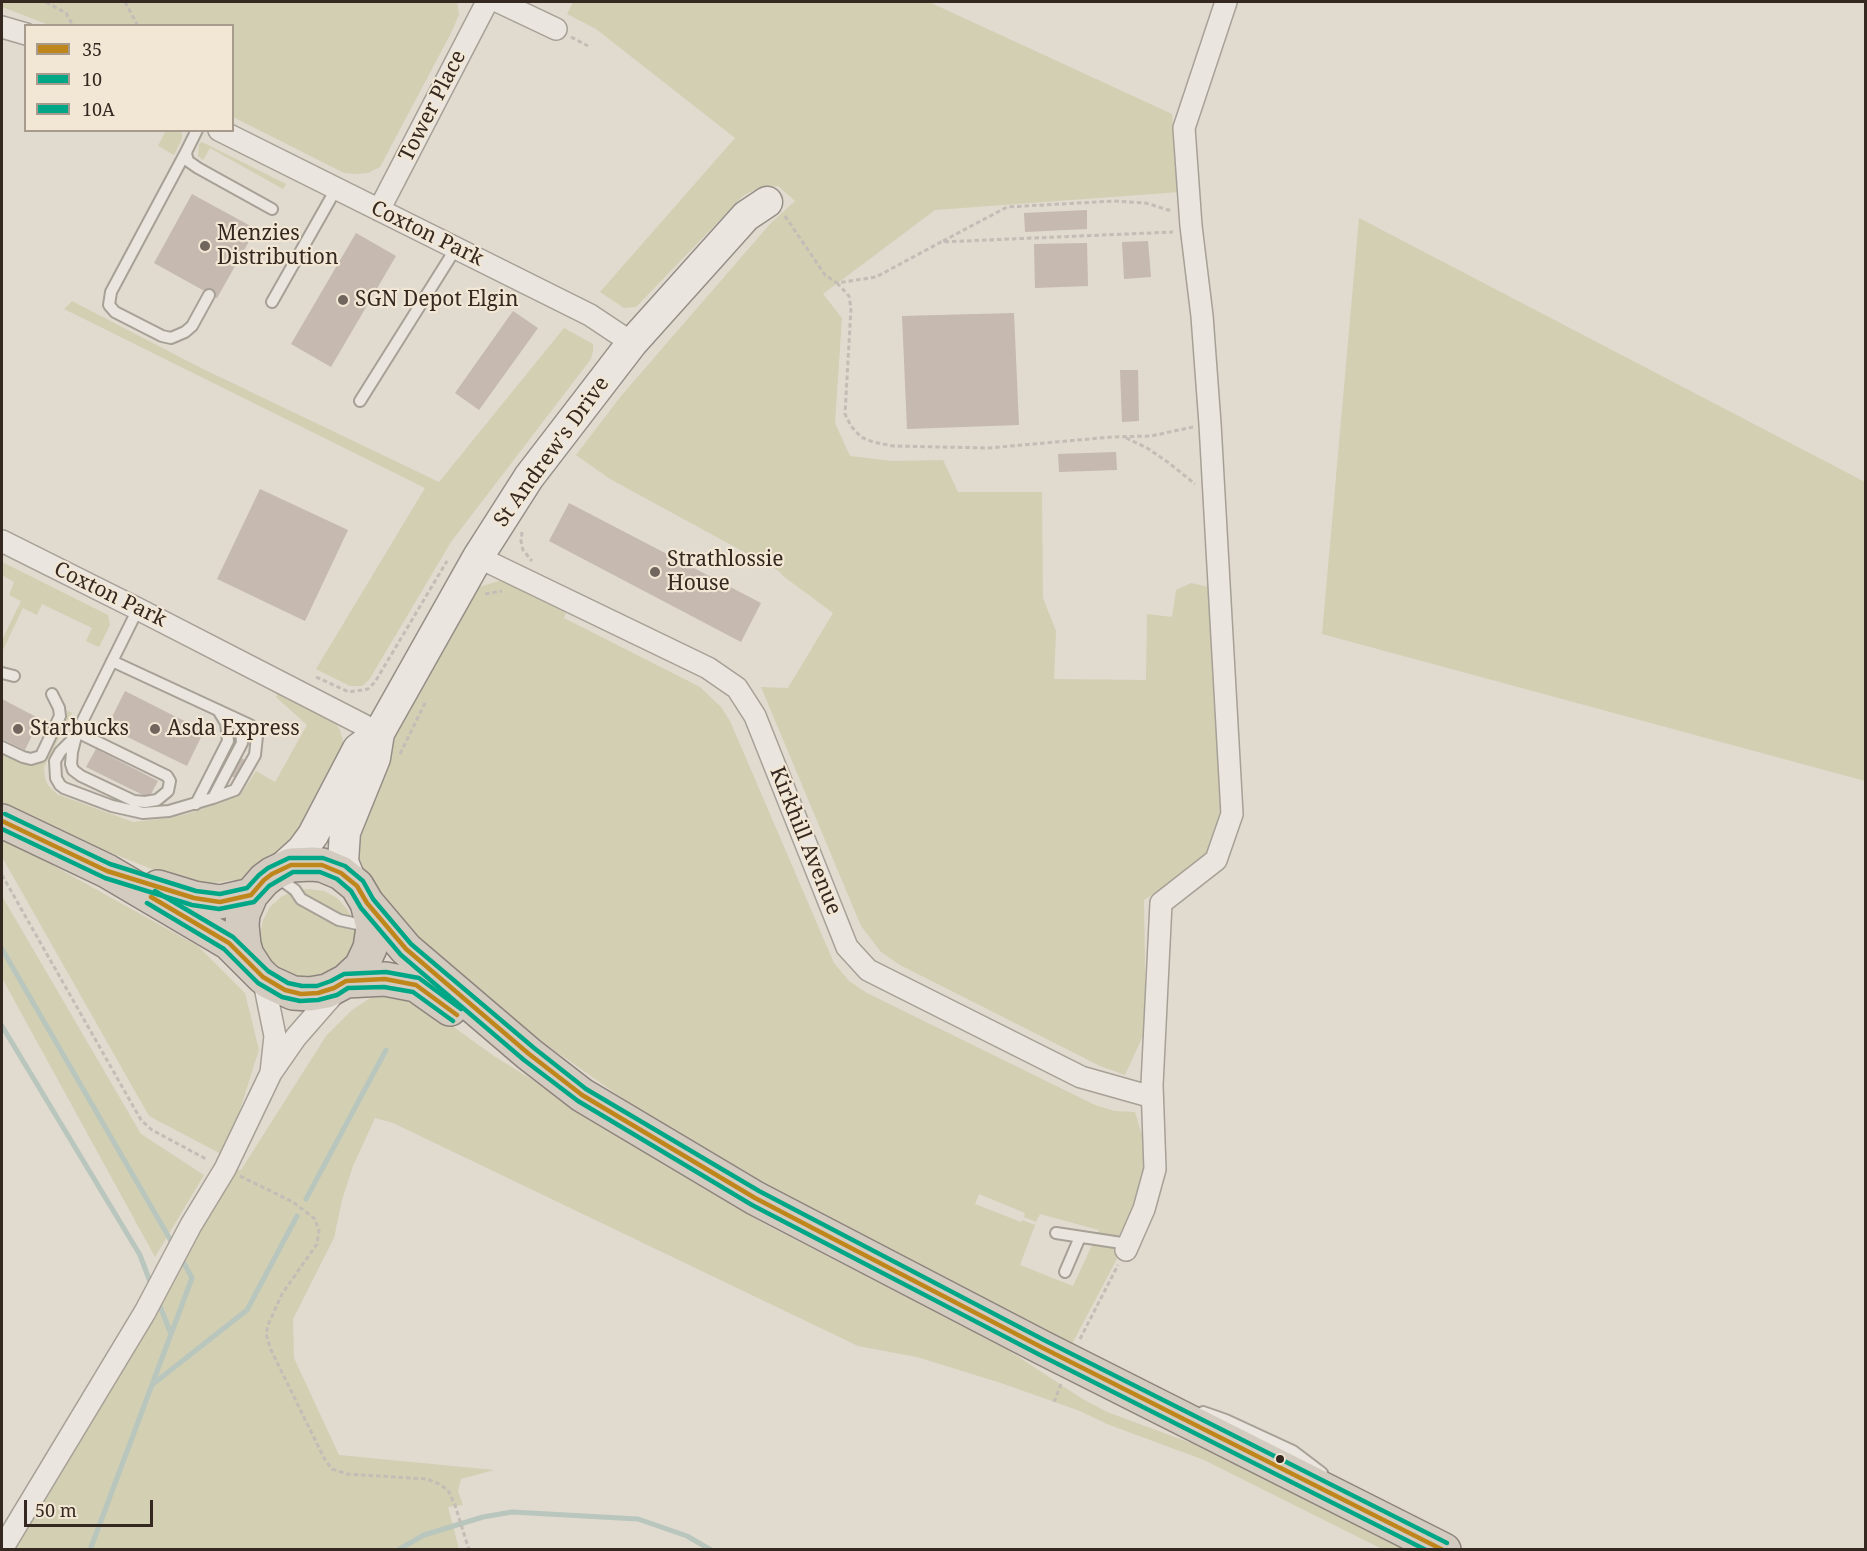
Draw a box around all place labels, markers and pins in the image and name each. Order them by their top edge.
place label: Menzies Distribution [217,221,338,271]
marker: Menzies Distribution [198,239,212,253]
place label: SGN Depot Elgin [355,287,518,313]
marker: SGN Depot Elgin [336,293,350,307]
place label: Strathlossie House [667,547,783,597]
marker: Strathlossie House [648,565,662,579]
place label: Starbucks [30,716,129,742]
place label: Asda Express [167,716,300,742]
marker: Starbucks [11,722,25,736]
marker: Asda Express [148,722,162,736]
unlabelled marker [1274,1453,1286,1465]

